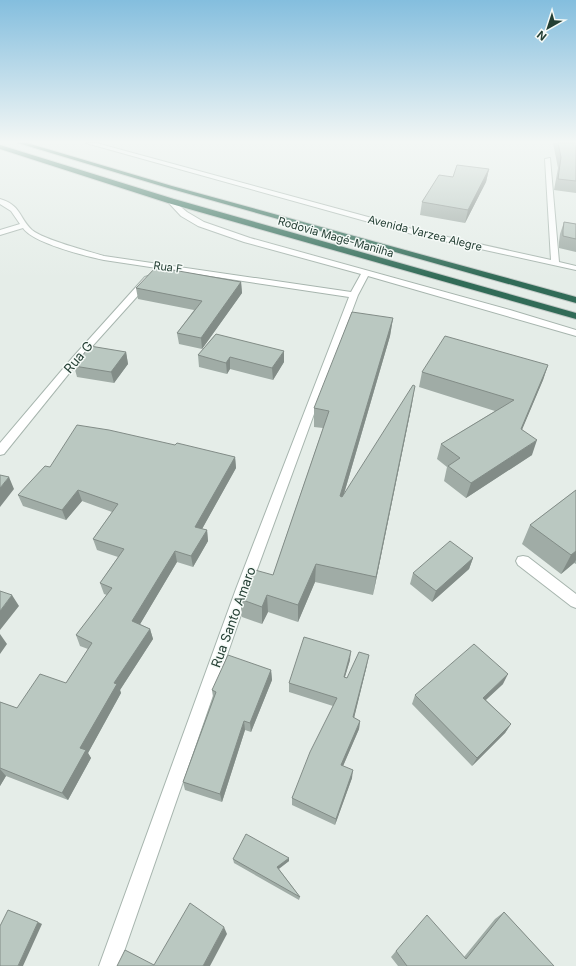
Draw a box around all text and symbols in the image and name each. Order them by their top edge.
north arrow [528,8,568,48]
text: N [534,28,549,44]
street label: Avenida Varzea Alegre [366,212,484,254]
street label: Rodovia Magé-Manilha [277,214,395,260]
street label: Rua F [152,258,184,276]
street label: Rua G [60,338,96,376]
street label: Rua Santo Amaro [207,564,259,670]

